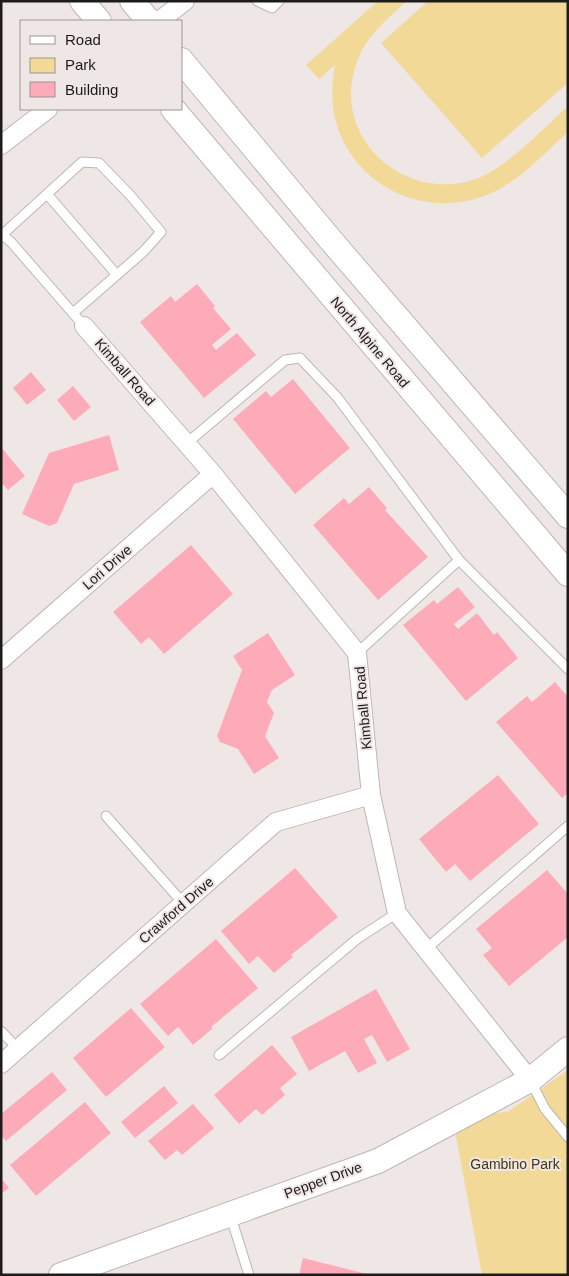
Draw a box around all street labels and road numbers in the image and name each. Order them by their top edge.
street label: North Alpine Road [327,293,413,391]
street label: Kimball Road [92,335,158,409]
street label: Lori Drive [79,541,135,593]
street label: Kimball Road [351,666,375,750]
street label: Crawford Drive [136,873,217,947]
street label: Pepper Drive [282,1158,364,1201]

